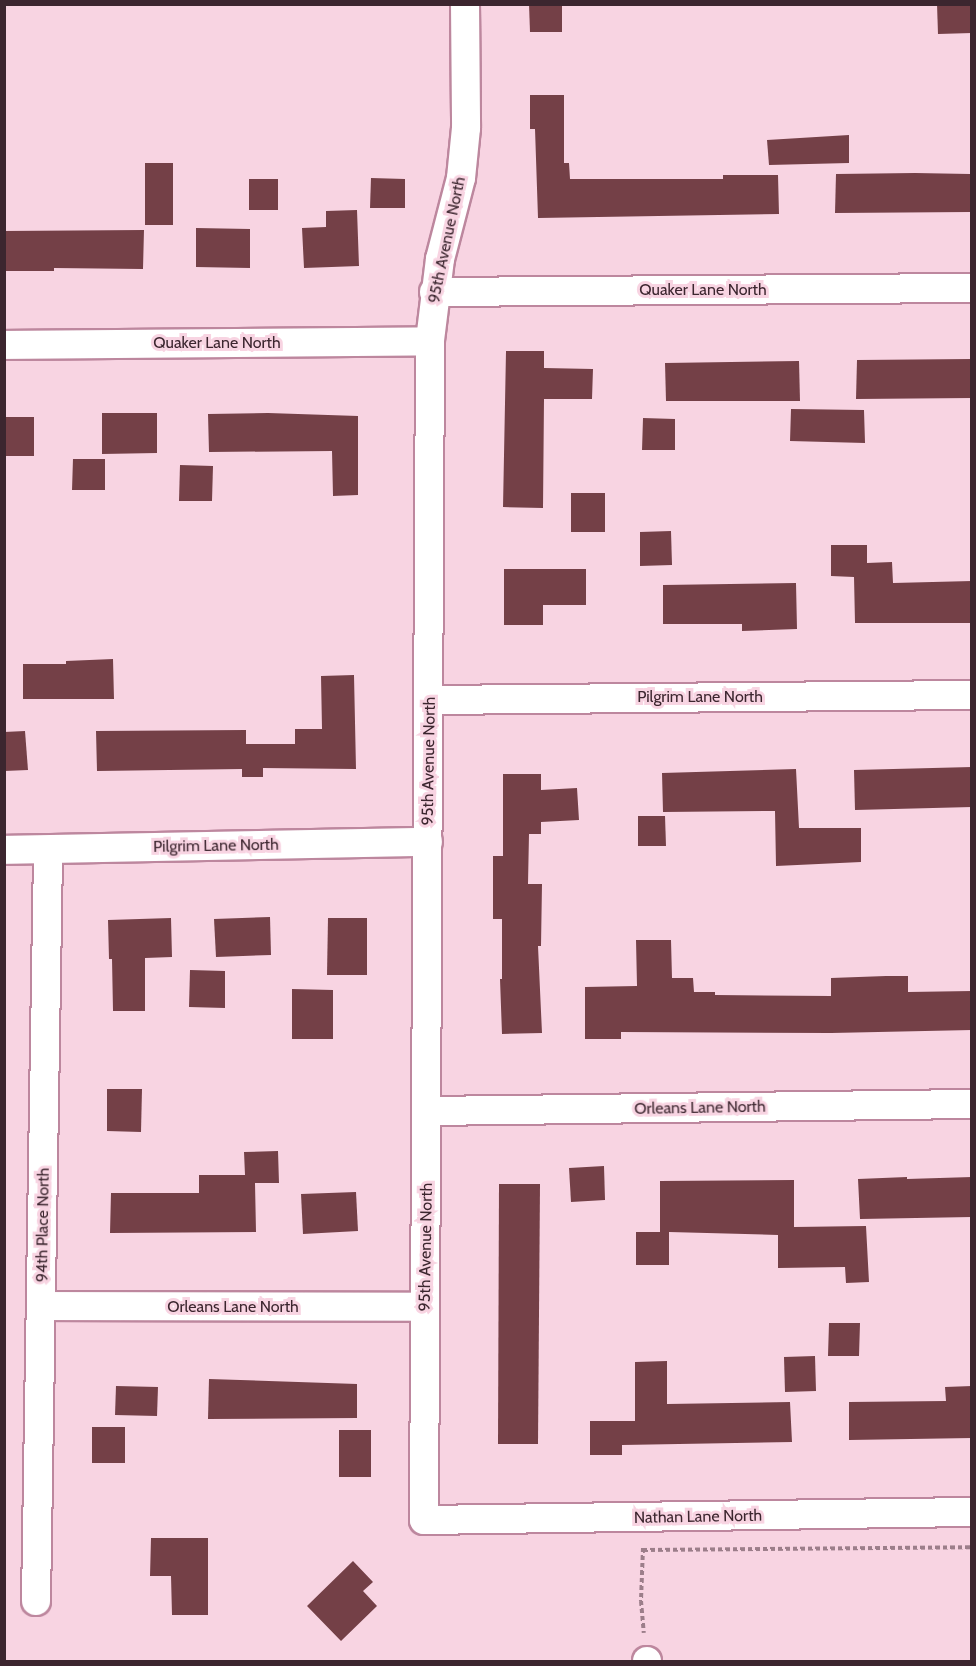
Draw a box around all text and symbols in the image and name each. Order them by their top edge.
street label: 95th Avenue North [424,175,470,305]
street label: Quaker Lane North [639,280,767,300]
street label: Quaker Lane North [153,333,281,353]
street label: Pilgrim Lane North [637,687,763,707]
street label: 95th Avenue North [418,696,440,826]
street label: Pilgrim Lane North [153,835,279,857]
street label: Orleans Lane North [634,1097,766,1119]
street label: 94th Place North [32,1168,54,1282]
street label: 95th Avenue North [415,1182,437,1312]
street label: Orleans Lane North [167,1297,299,1317]
street label: Nathan Lane North [634,1506,762,1528]

